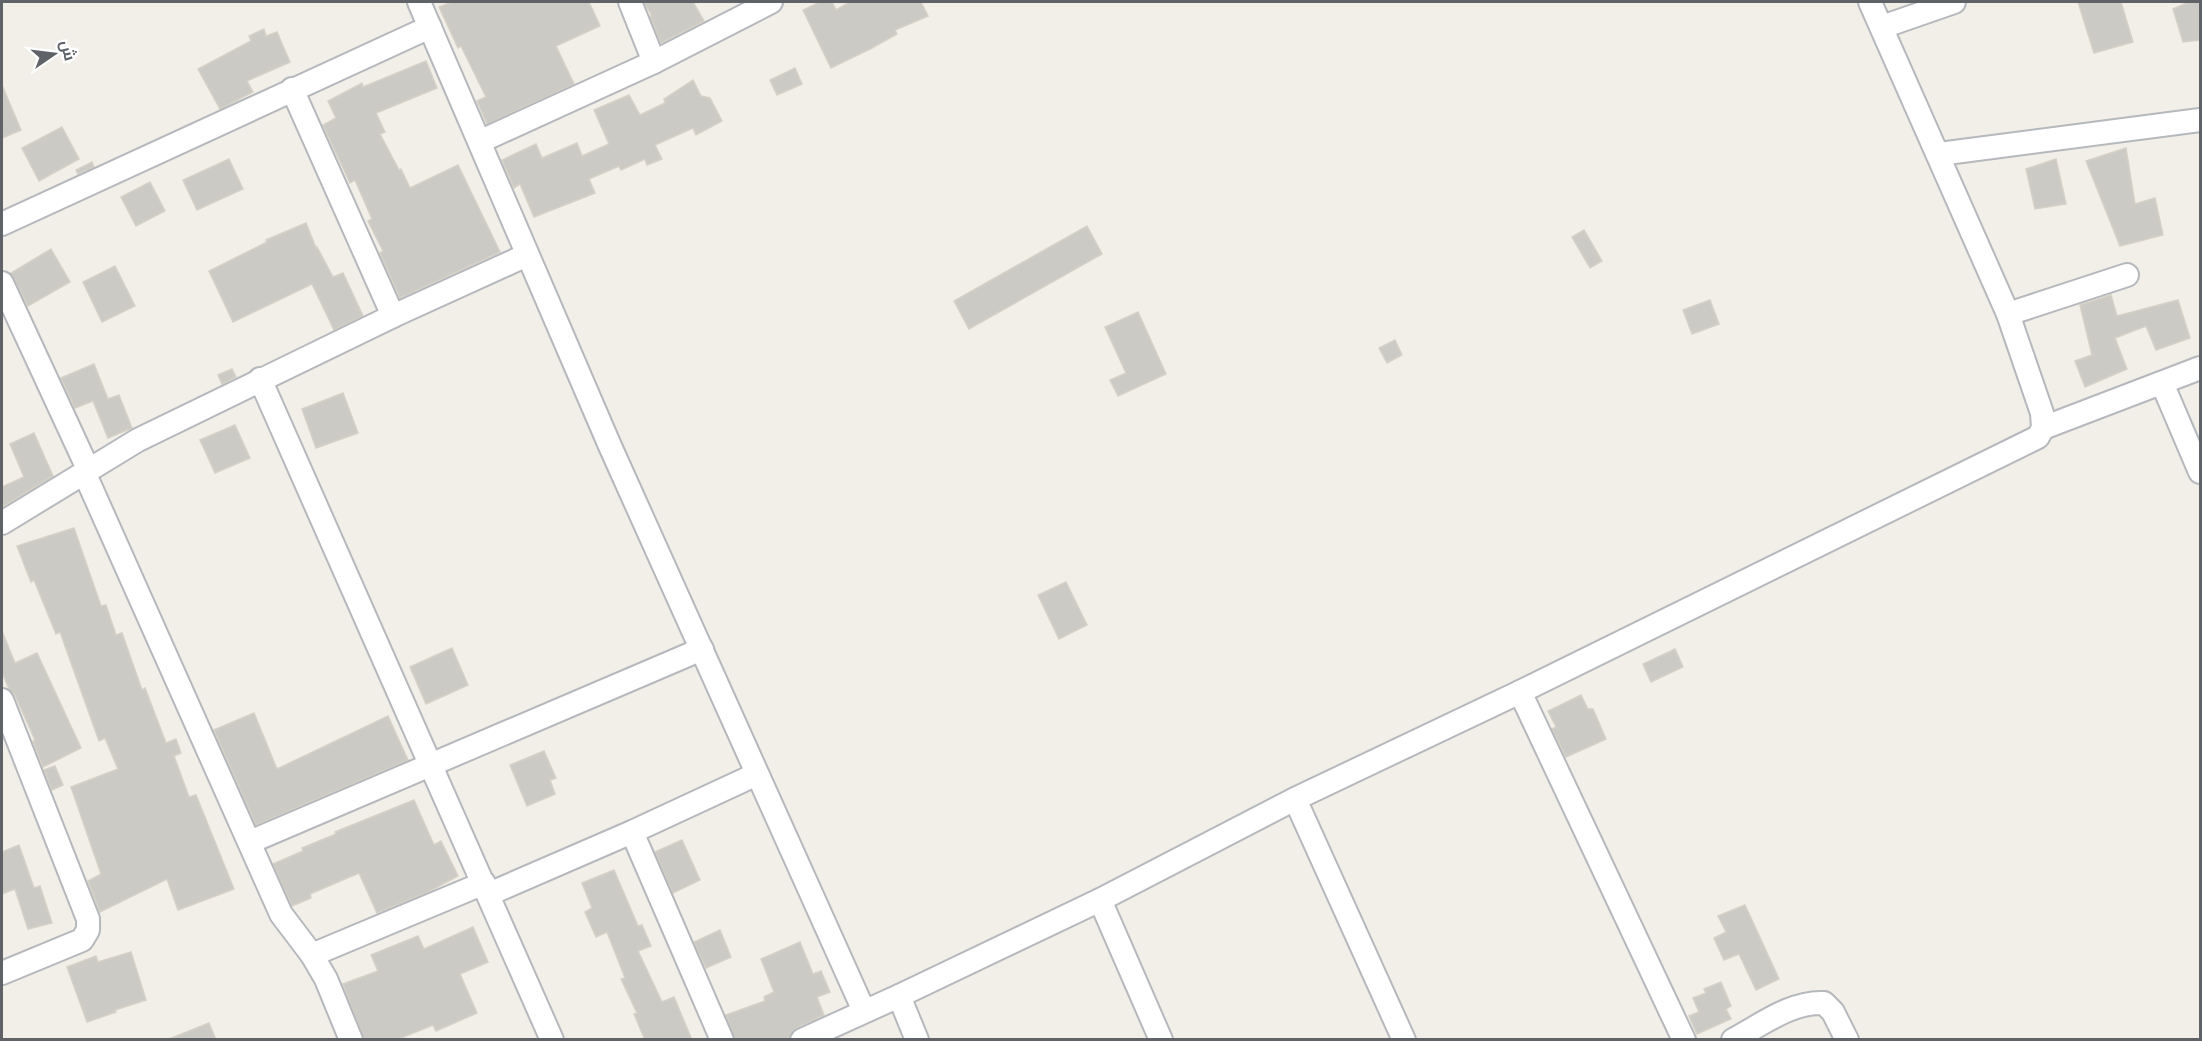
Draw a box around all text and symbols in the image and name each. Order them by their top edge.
north arrow [24,24,84,84]
text: ش [56,38,80,63]

